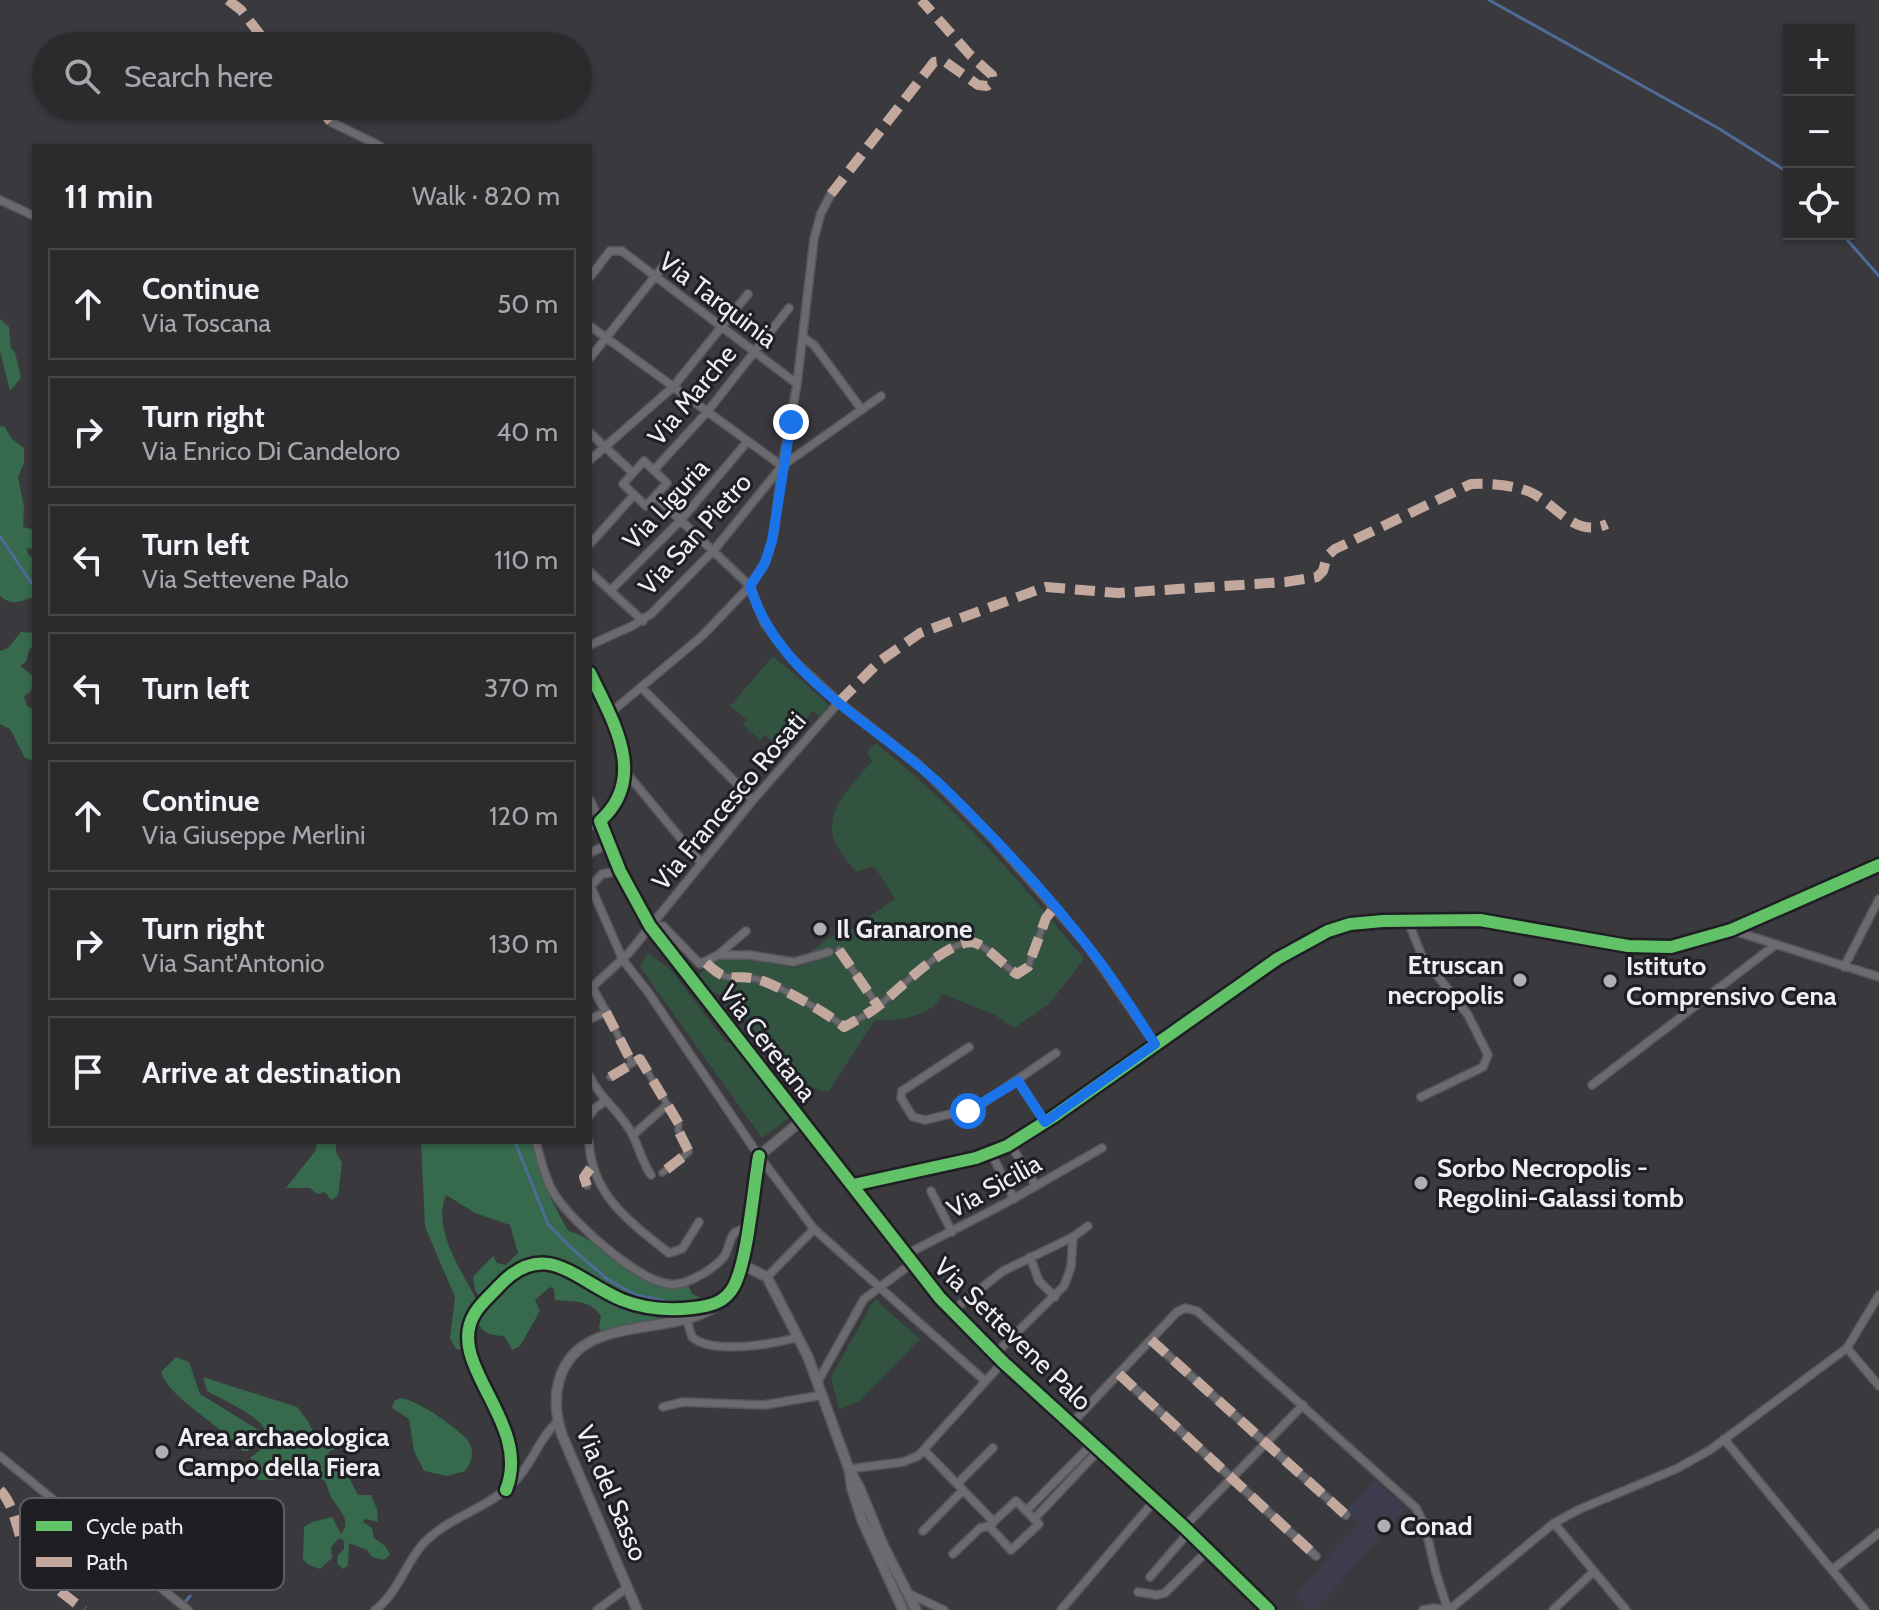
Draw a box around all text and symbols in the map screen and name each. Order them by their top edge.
map controls [1783,24,1855,240]
button: + [1783,24,1855,96]
search box [32,32,592,120]
icon: search [60,54,104,98]
text: Search here [124,58,273,95]
button: − [1783,96,1855,168]
button: locate [1783,168,1855,240]
text: 11 min [64,175,153,217]
text: Walk · 820 m [412,180,560,212]
street label: Via Tarquinia [653,245,784,355]
text: Continue [142,270,259,307]
icon: ahead [66,282,110,326]
text: 50 m [497,288,558,320]
text: Via Toscana [142,307,271,339]
street label: Via Marche [641,338,743,452]
text: Turn right [142,398,265,435]
route end [773,404,809,440]
icon: right [66,410,110,454]
text: 40 m [496,416,558,448]
text: Via Enrico Di Candeloro [142,435,400,467]
street label: Via Liguria [616,452,716,556]
street label: Via San Pietro [632,466,758,602]
text: Turn left [142,526,250,563]
icon: left [66,538,110,582]
text: 110 m [494,544,558,576]
text: Via Settevene Palo [142,563,349,595]
icon: left [66,666,110,710]
text: Turn left [142,670,250,707]
text: 370 m [484,672,558,704]
street label: Via Francesco Rosati [645,705,813,897]
text: Continue [142,782,259,819]
icon: ahead [66,794,110,838]
text: 120 m [489,800,558,832]
text: Via Giuseppe Merlini [142,819,366,851]
text: Turn right [142,910,265,947]
place label: Il Granarone [836,913,972,945]
marker: Il Granarone [811,920,829,938]
icon: right [66,922,110,966]
text: 130 m [489,928,558,960]
text: Via Sant'Antonio [142,947,325,979]
place label: Etruscan necropolis [1387,949,1504,1011]
place label: Istituto Comprensivo Cena [1626,950,1837,1012]
marker: Etruscan necropolis [1511,971,1529,989]
marker: Istituto Comprensivo Cena [1601,972,1619,990]
street label: Via Ceretana [713,978,824,1108]
icon: arrive [66,1050,110,1094]
text: Arrive at destination [142,1054,402,1091]
route start [950,1093,986,1129]
street label: Via Sicilia [941,1147,1047,1225]
place label: Sorbo Necropolis - Regolini-Galassi tomb [1437,1152,1684,1214]
marker: Sorbo Necropolis - Regolini-Galassi tomb [1412,1174,1430,1192]
street label: Via Settevene Palo [927,1251,1099,1417]
street label: Via del Sasso [569,1420,655,1566]
place label: Area archaeologica Campo della Fiera [178,1421,390,1483]
marker: Area archaeologica Campo della Fiera [153,1443,171,1461]
legend [20,1498,284,1590]
place label: Conad [1400,1510,1473,1542]
text: Cycle path [86,1513,184,1540]
marker: Conad [1375,1517,1393,1535]
text: Path [86,1549,128,1576]

